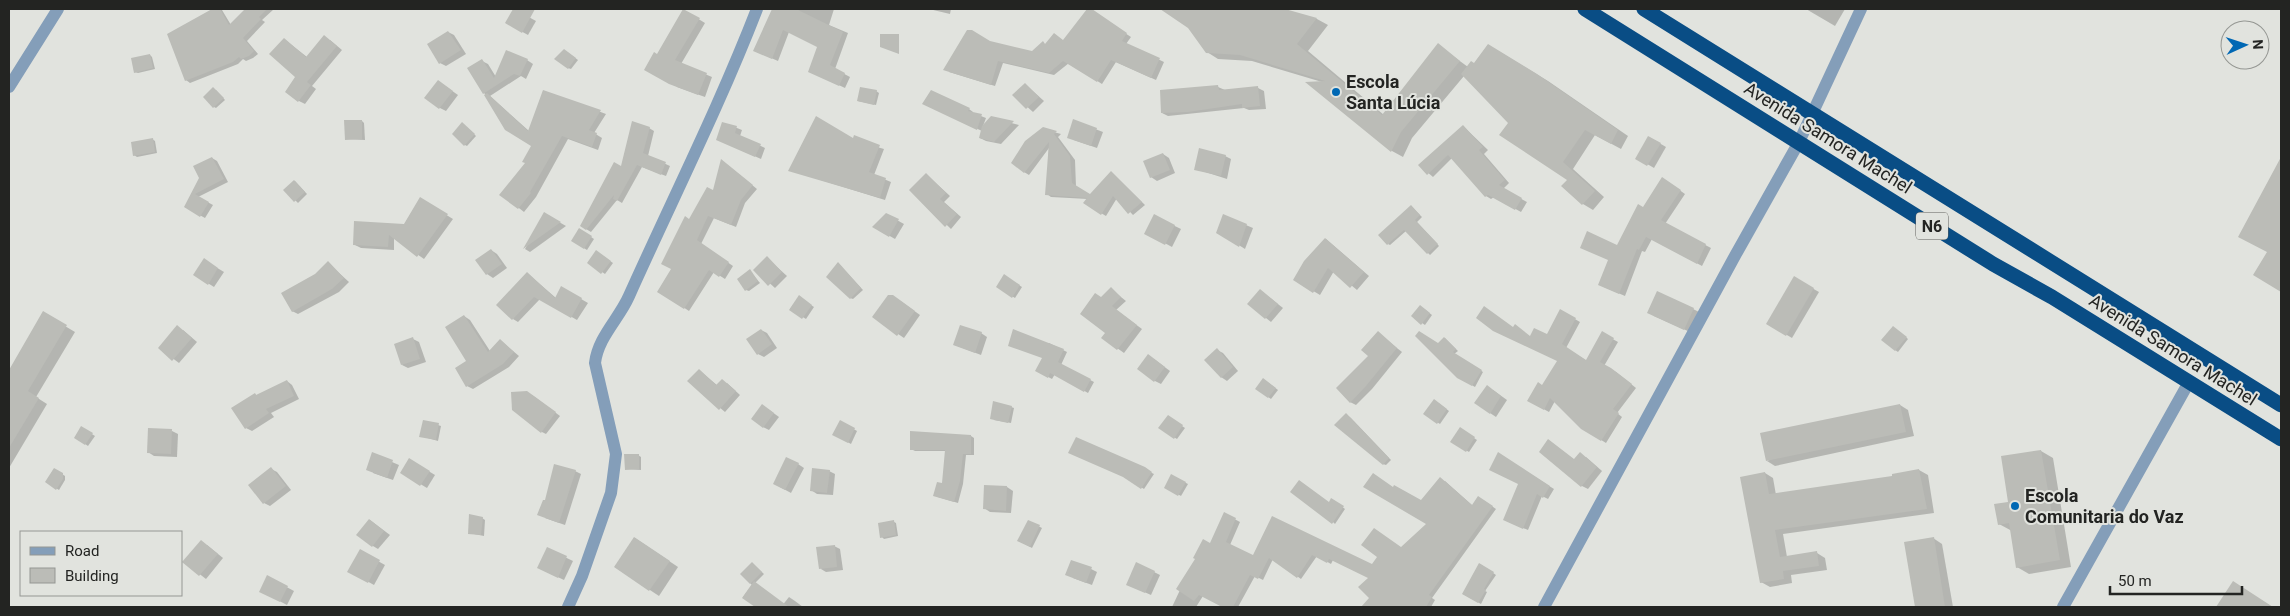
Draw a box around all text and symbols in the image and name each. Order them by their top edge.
north arrow [2220,20,2270,70]
text: N [2250,39,2266,50]
place label: Escola Santa Lúcia [1346,71,1441,113]
street label: Avenida Samora Machel [1741,77,1916,198]
marker: Escola Santa Lúcia [1330,86,1342,98]
road number: N6 [1916,212,1948,240]
street label: Avenida Samora Machel [2086,289,2261,410]
place label: Escola Comunitaria do Vaz [2025,485,2184,527]
marker: Escola Comunitaria do Vaz [2009,500,2021,512]
legend [20,531,182,596]
text: Road [65,542,99,560]
scale bar [2110,564,2242,596]
text: Building [65,567,119,585]
text: 50 m [2118,572,2152,590]

